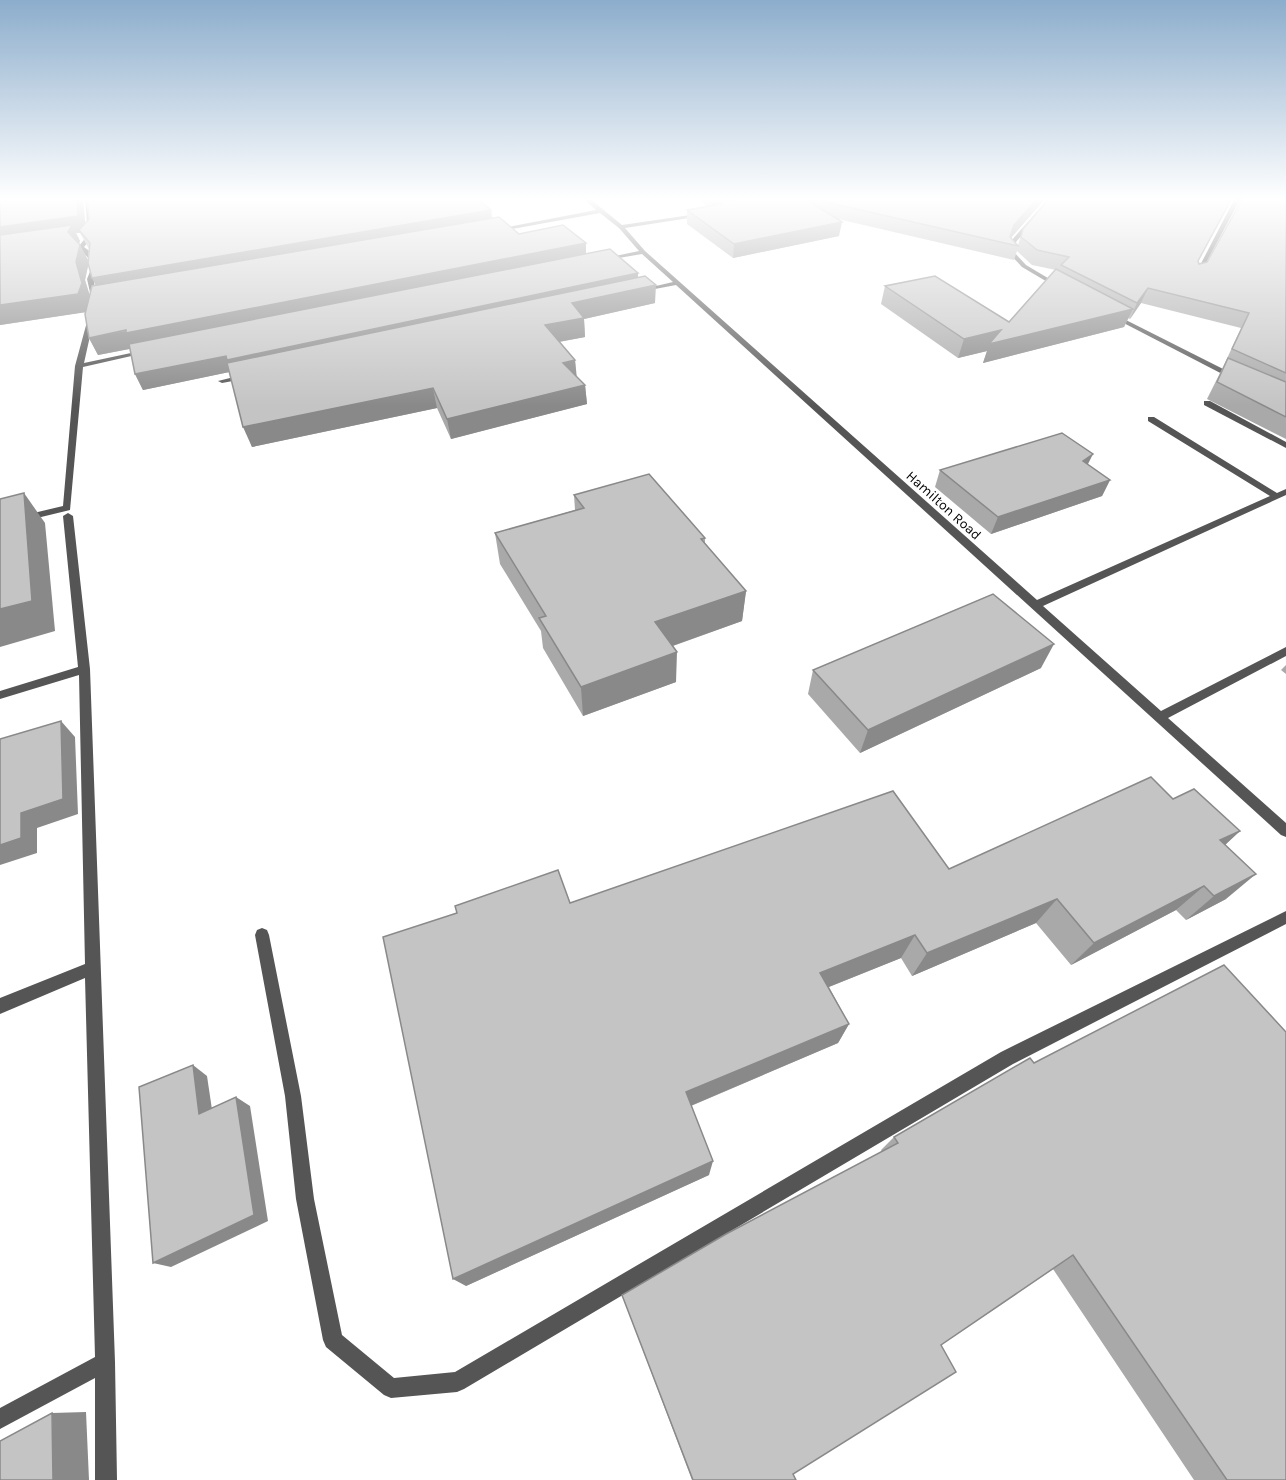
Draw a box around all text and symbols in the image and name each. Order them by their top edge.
street label: Hamilton Road [903,467,985,544]

